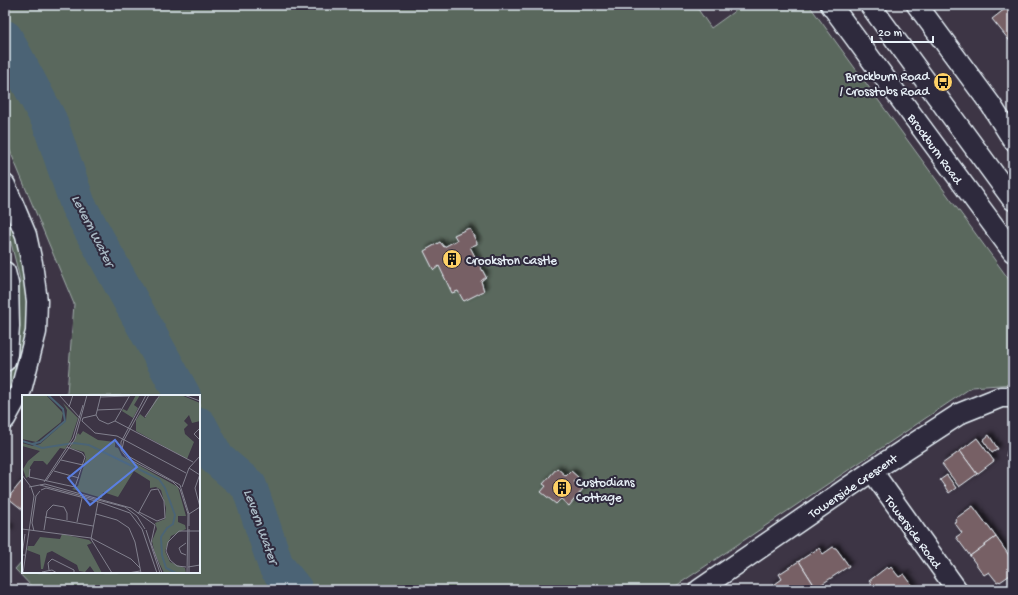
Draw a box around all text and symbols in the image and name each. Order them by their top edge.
scale bar [872,18,933,44]
text: 20 m [878,27,903,41]
place label: Brockburn Road / Crosstobs Road [840,70,930,100]
bus stop icon: Brockburn Road / Crosstobs Road [932,71,954,93]
street label: Brockburn Road [903,111,965,189]
water label: Levern Water [66,192,118,273]
building icon: Crookston Castle [441,248,463,270]
place label: Crookston Castle [466,254,557,269]
inset map [22,395,200,573]
street label: Towerside Crescent [805,451,902,523]
place label: Custodians Cottage [576,476,636,506]
building icon: Custodians Cottage [551,477,573,499]
water label: Levern Water [238,487,282,569]
street label: Towerside Road [880,492,944,573]

